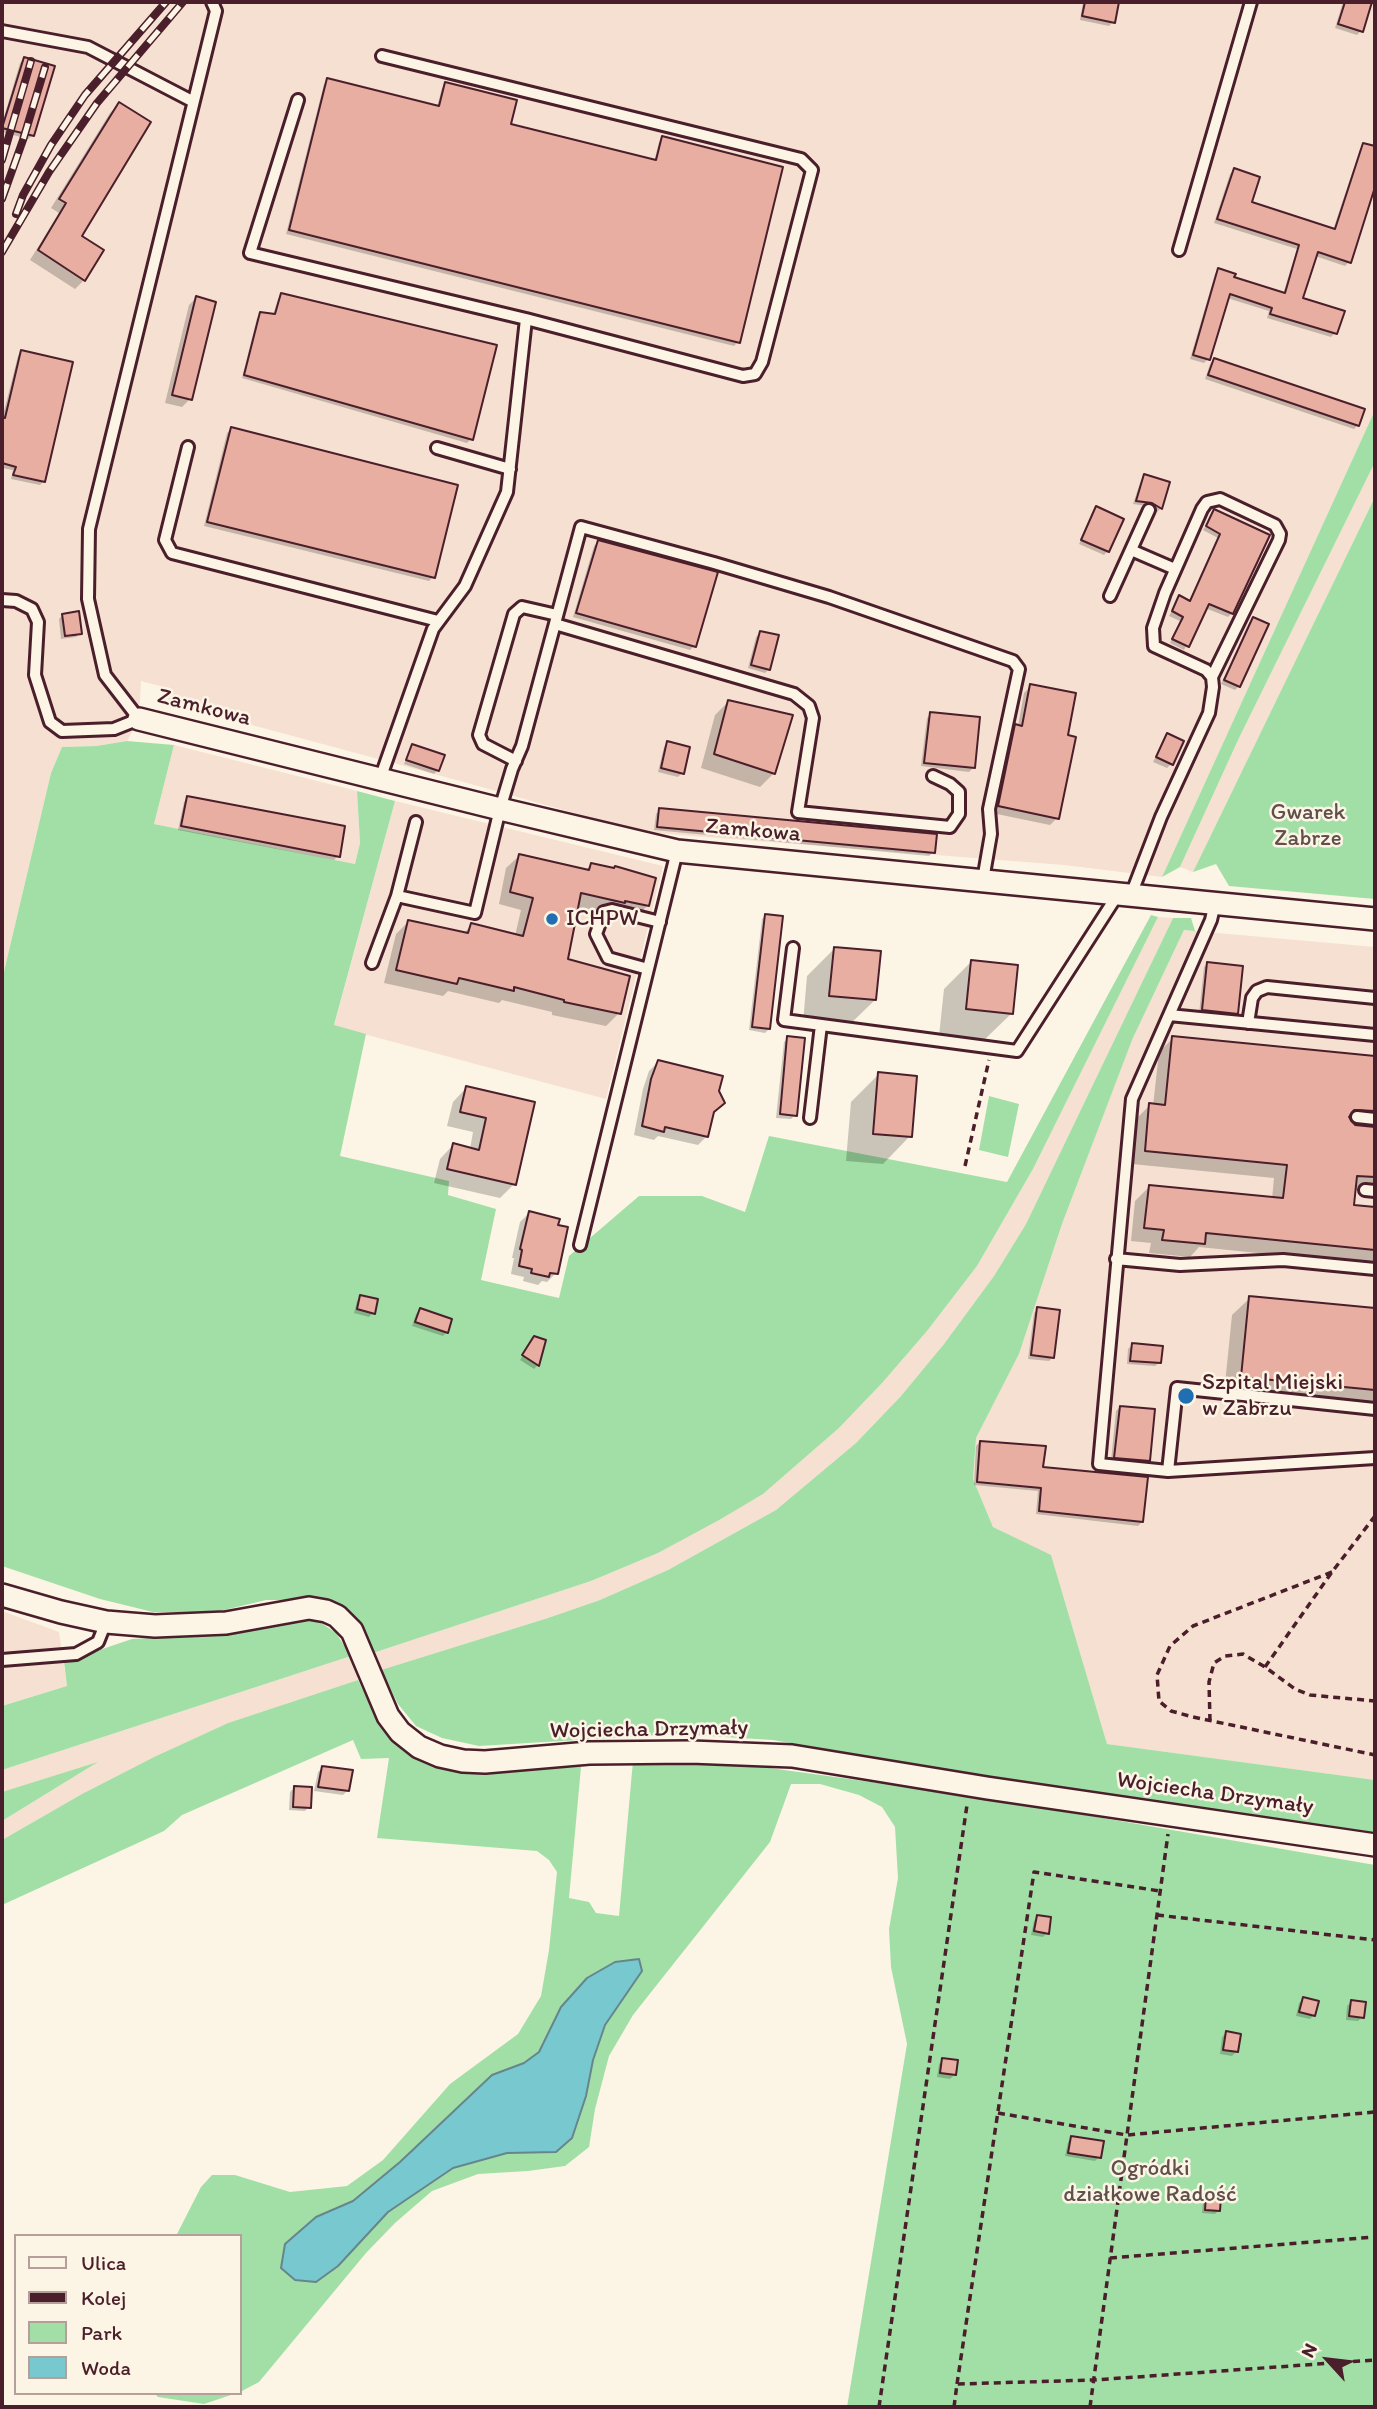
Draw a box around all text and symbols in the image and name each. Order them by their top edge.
street label: Zamkowa [154,683,254,733]
park label: Gwarek Zabrze [1271,799,1345,853]
street label: Zamkowa [704,813,802,849]
place label: ICHPW [566,905,638,933]
marker: ICHPW [544,911,560,927]
place label: Szpital Miejski w Zabrzu [1202,1369,1343,1423]
marker: Szpital Miejski w Zabrzu [1176,1386,1196,1406]
street label: Wojciecha Drzymały [550,1714,748,1746]
street label: Wojciecha Drzymały [1115,1767,1315,1821]
park label: Ogródki działkowe Radość [1063,2155,1237,2209]
legend [14,2234,242,2395]
text: Ulica [81,2250,126,2275]
text: Kolej [81,2285,126,2310]
text: Park [81,2320,122,2345]
north arrow [1293,2325,1363,2395]
text: N [1296,2339,1322,2361]
text: Woda [81,2355,131,2380]

